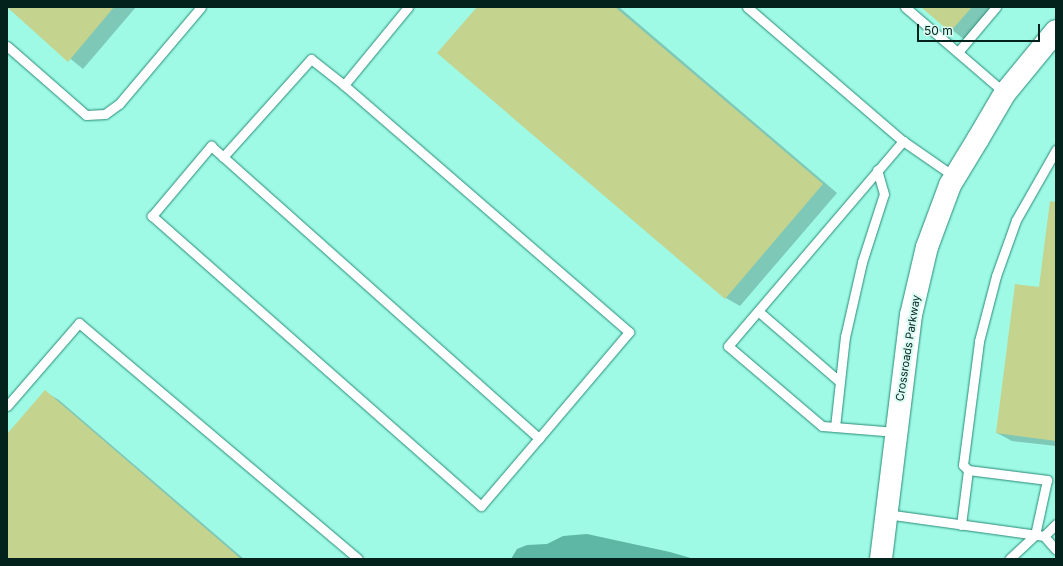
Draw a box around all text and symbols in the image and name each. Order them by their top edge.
scale bar [919,16,1042,42]
text: 50 m [924,23,953,38]
street label: Crossroads Parkway [893,294,923,402]

